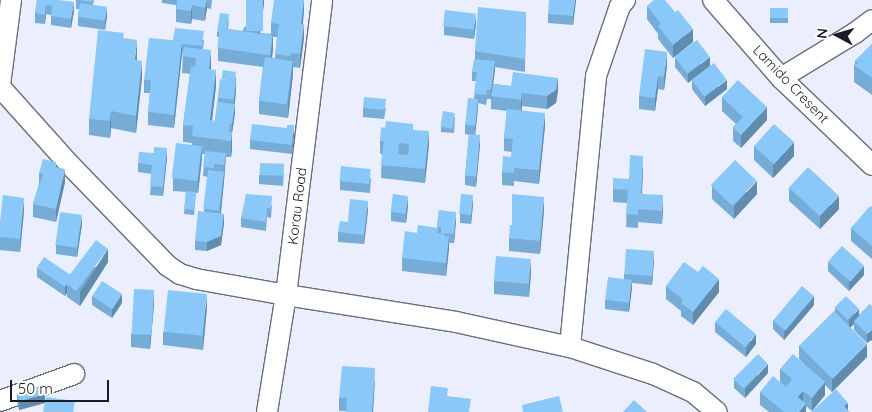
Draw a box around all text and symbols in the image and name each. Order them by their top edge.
north arrow [812,10,862,60]
text: N [813,27,832,40]
street label: Lamido Cresent [750,42,832,126]
street label: Korau Road [284,166,310,246]
scale bar [12,370,111,402]
text: 50 m [18,379,53,398]

